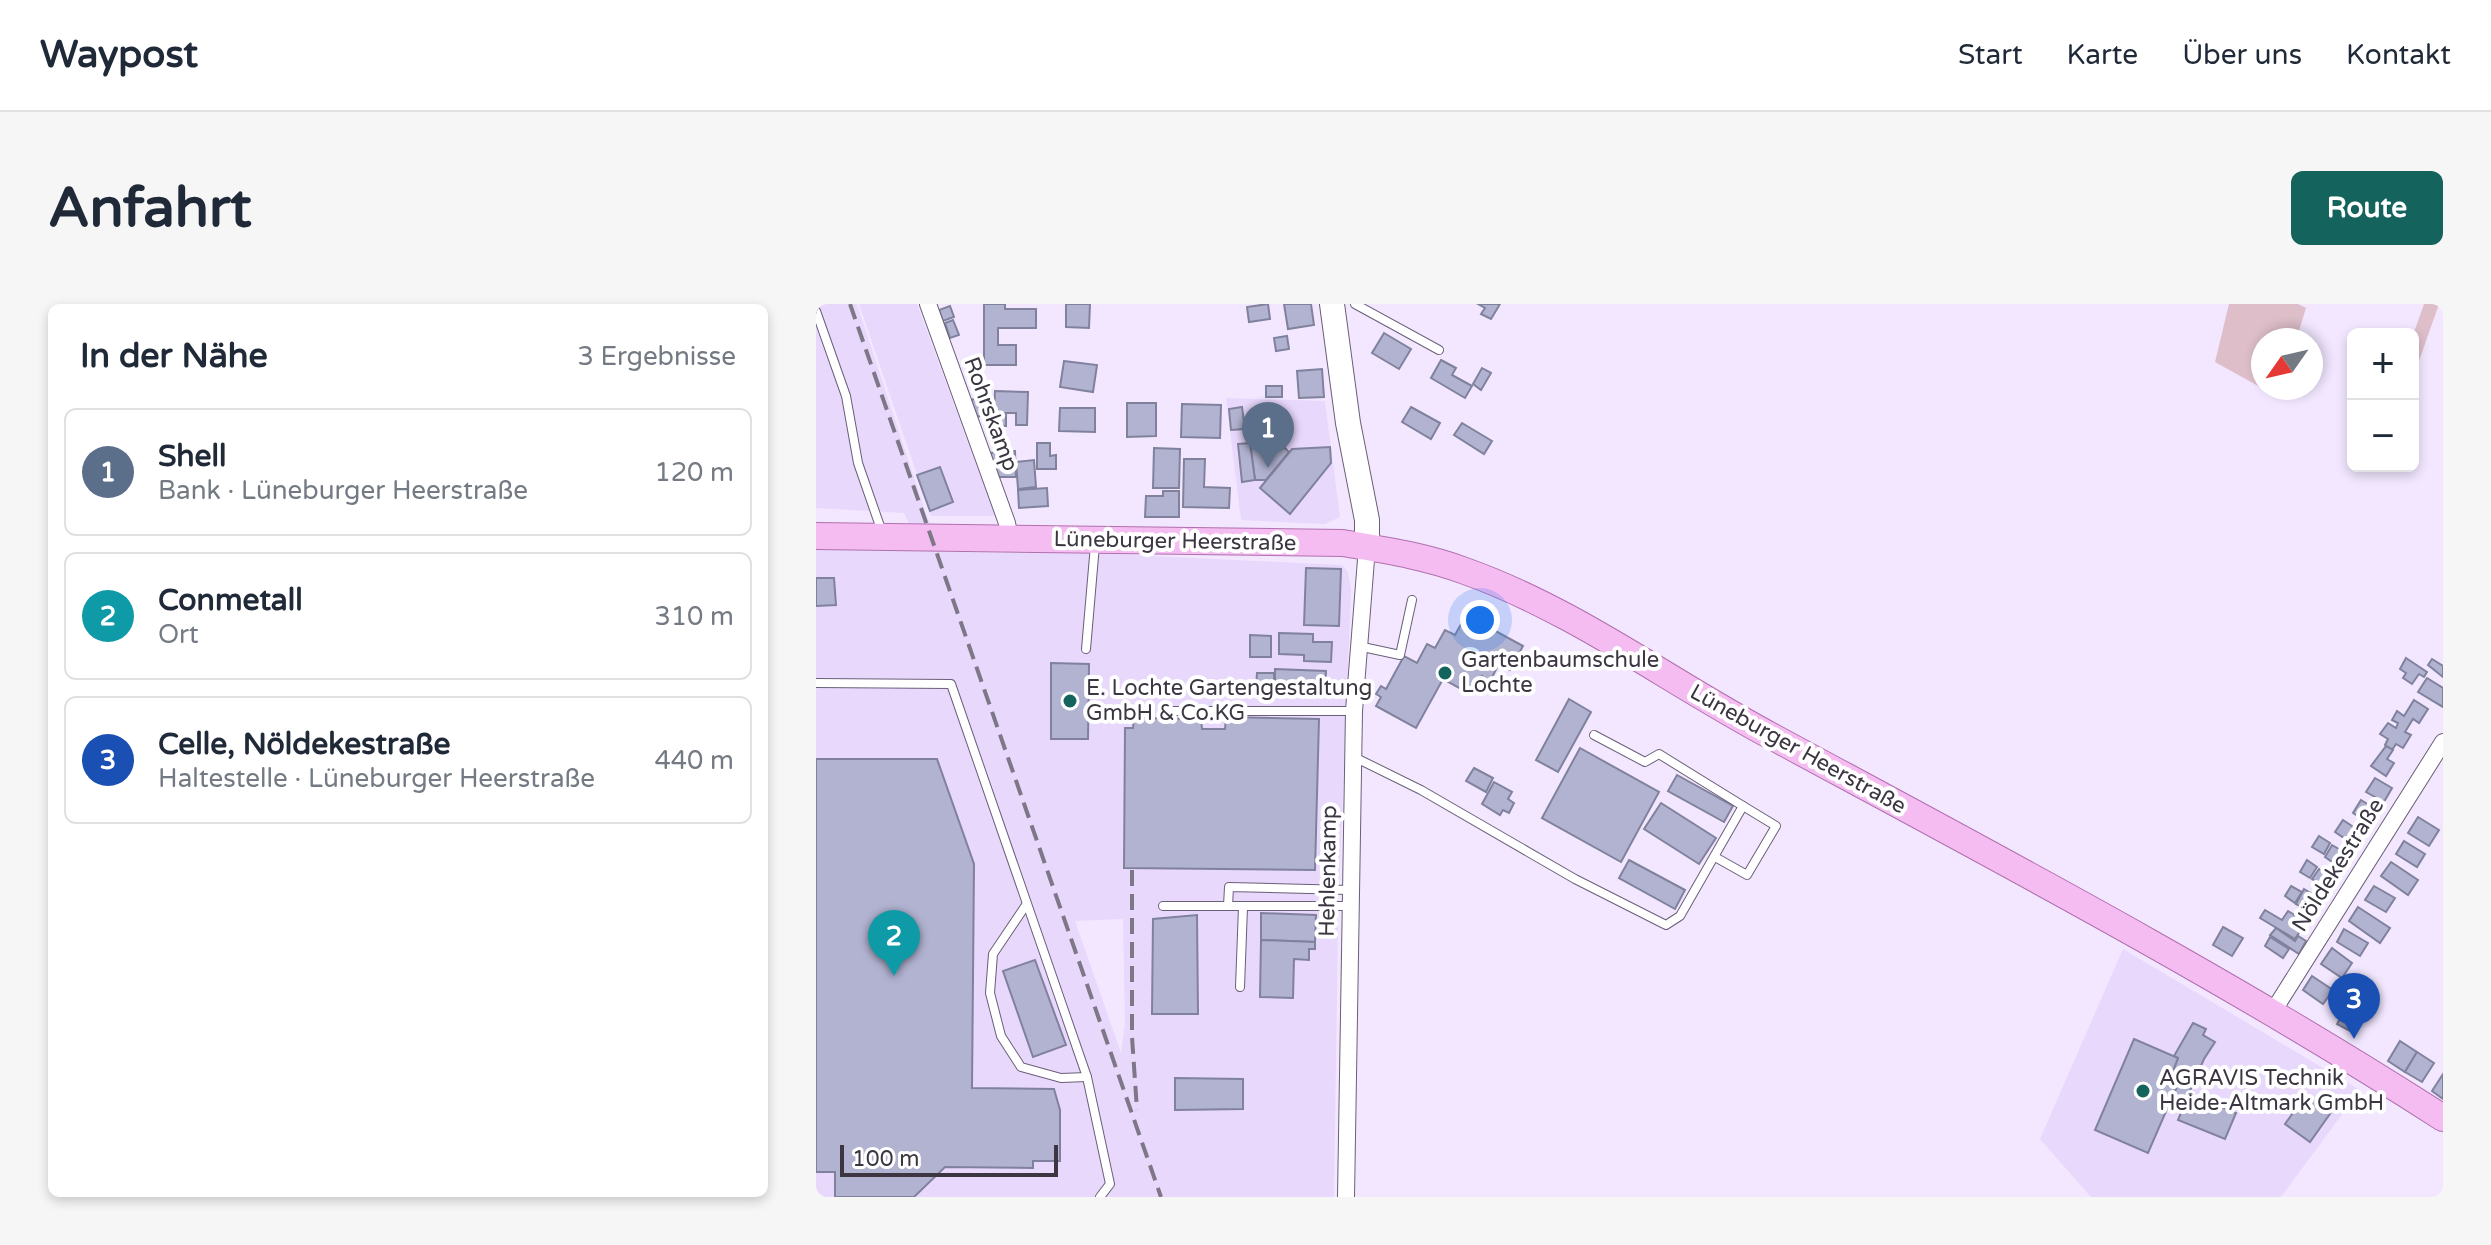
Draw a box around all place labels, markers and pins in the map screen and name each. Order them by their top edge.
pin: 1 [1242,402,1294,468]
place label: Gartenbaumschule Lochte [1461,647,1659,698]
marker: Gartenbaumschule Lochte [1436,664,1454,682]
place label: E. Lochte Gartengestaltung GmbH & Co.KG [1086,675,1373,726]
marker: E. Lochte Gartengestaltung GmbH & Co.KG [1061,692,1079,710]
pin: 2 [868,910,920,976]
pin: 3 [2328,973,2380,1039]
place label: AGRAVIS Technik Heide-Altmark GmbH [2159,1065,2384,1116]
marker: AGRAVIS Technik Heide-Altmark GmbH [2134,1082,2152,1100]

